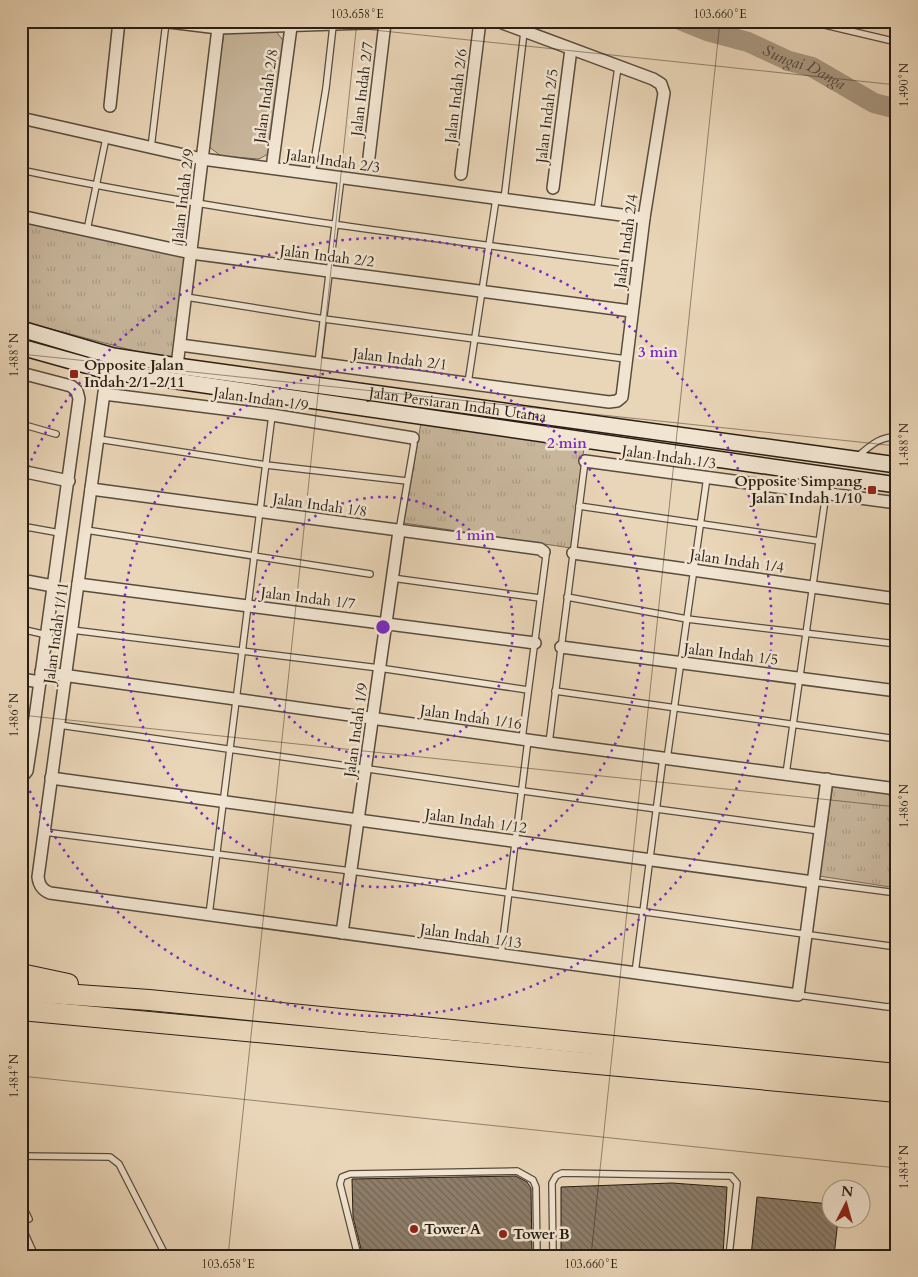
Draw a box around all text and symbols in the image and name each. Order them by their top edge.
text: 103.658°E [330,6,384,22]
text: 103.660°E [693,6,747,22]
water label: Sungai Danga [759,39,850,95]
street label: Jalan Indah 2/7 [346,40,378,139]
street label: Jalan Indah 2/6 [440,47,472,146]
street label: Jalan Indah 2/8 [249,48,283,146]
text: 1.490°N [896,62,912,107]
street label: Jalan Indah 2/5 [531,68,563,166]
street label: Jalan Indah 2/3 [283,144,381,178]
street label: Jalan Indah 2/9 [167,147,199,246]
street label: Jalan Indah 2/4 [609,192,643,291]
street label: Jalan Indah 2/2 [277,240,376,272]
text: 1.488°N [6,332,22,377]
text: 3 min [638,342,678,362]
street label: Jalan Indah 2/1 [350,343,448,375]
place label: Opposite Jalan Indah 2/1-2/11 [84,355,185,392]
marker: Opposite Jalan Indah 2/1-2/11 [68,368,80,380]
street label: Jalan Indan 1/9 [210,382,310,416]
street label: Jalan Persiaran Indah Utama [366,382,548,427]
text: 1.488°N [896,422,912,467]
text: 2 min [547,433,587,453]
street label: Jalan Indah 1/3 [619,440,717,474]
place label: Opposite Simpang Jalan Indah 1/10 [735,471,862,508]
marker: Opposite Simpang Jalan Indah 1/10 [866,484,878,496]
street label: Jalan Indah 1/8 [270,488,368,522]
text: 1 min [455,525,495,545]
street label: Jalan Indah 1/4 [687,544,786,578]
street label: Jalan Indah 1/11 [39,581,73,687]
street label: Jalan Indah 1/7 [258,582,357,614]
centre of rings [374,618,392,636]
street label: Jalan Indah 1/5 [681,638,779,670]
street label: Jalan Indah 1/9 [339,681,373,780]
text: 1.486°N [6,692,22,737]
street label: Jalan Indah 1/16 [417,700,524,734]
text: 1.486°N [896,783,912,828]
street label: Jalan Indah 1/12 [422,804,529,838]
street label: Jalan Indah 1/13 [417,919,523,953]
text: 1.484°N [6,1053,22,1098]
text: 1.484°N [896,1144,912,1189]
north arrow [820,1180,870,1230]
text: N [840,1181,854,1202]
place label: Tower A [424,1219,482,1239]
marker: Tower A [408,1223,420,1235]
place label: Tower B [513,1224,570,1244]
marker: Tower B [497,1228,509,1240]
text: 103.658°E [201,1256,255,1272]
text: 103.660°E [564,1256,618,1272]

